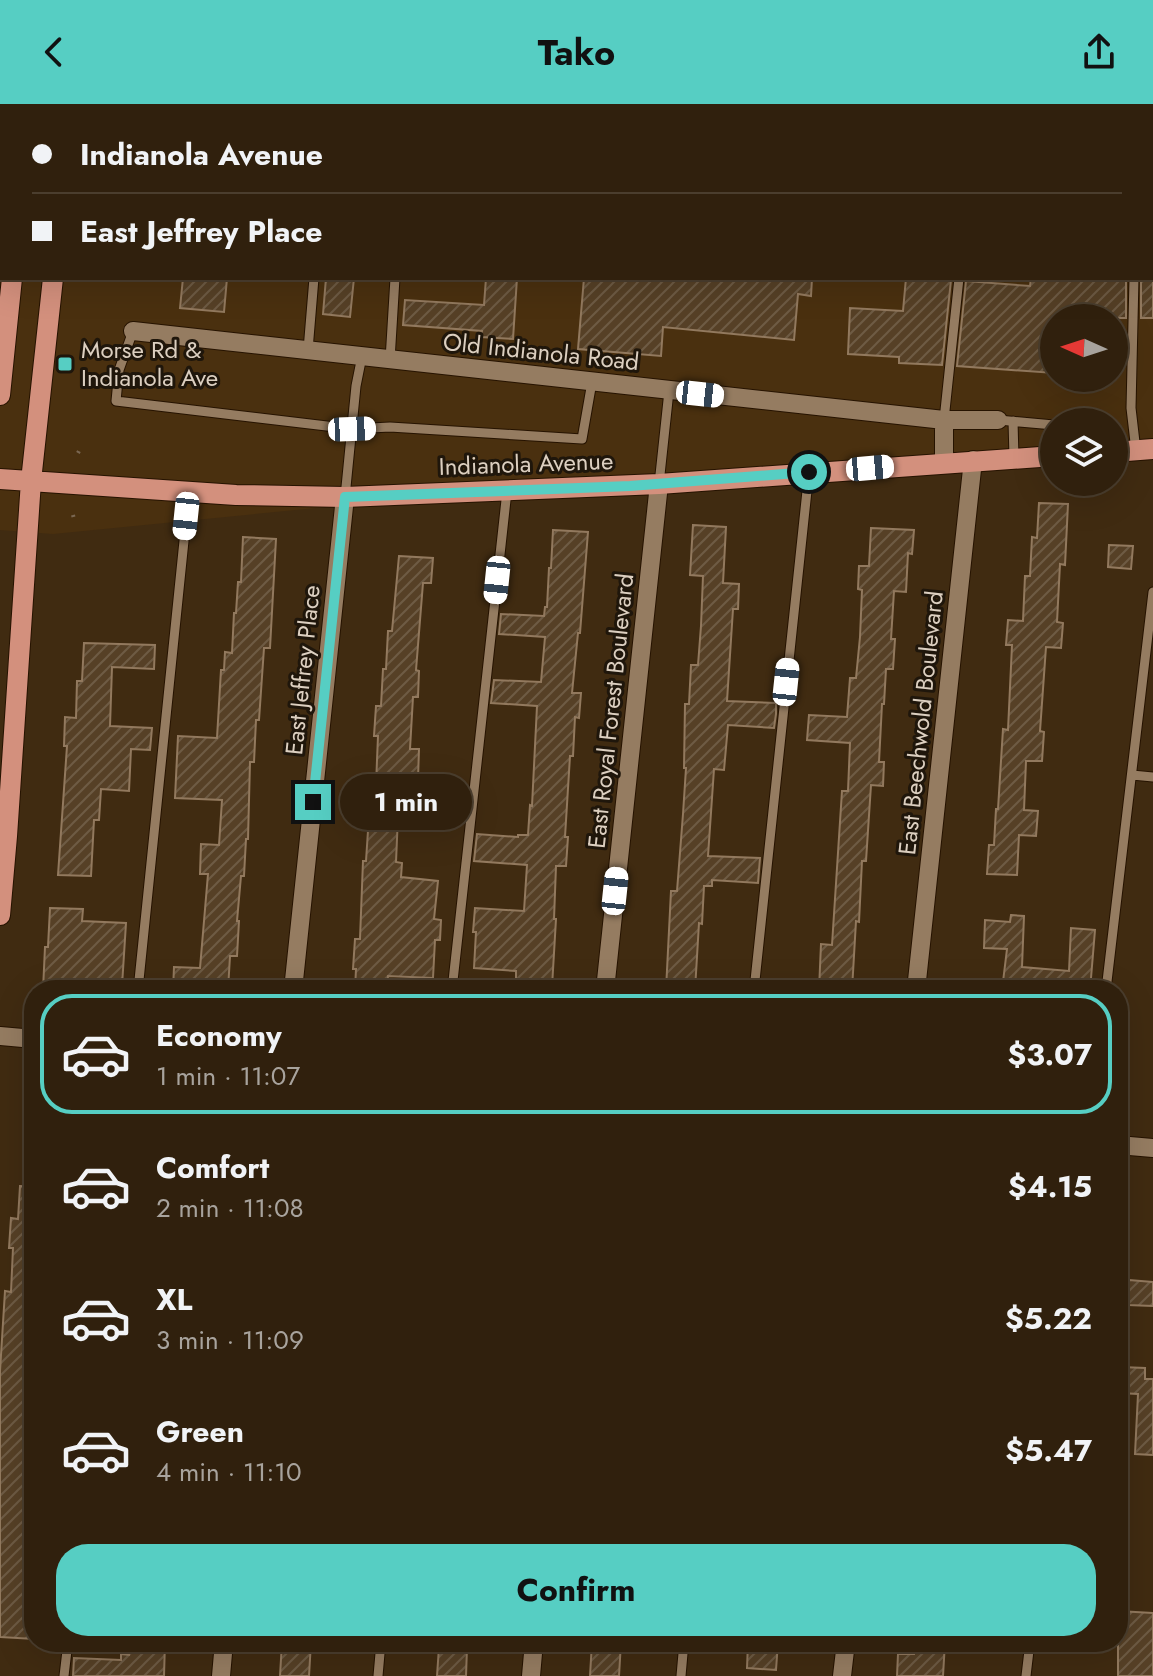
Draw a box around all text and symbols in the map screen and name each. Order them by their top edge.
text: Tako [538,26,615,78]
icon: back [32,30,76,74]
icon: share [1077,30,1121,74]
text: Indianola Avenue [80,133,323,176]
text: East Jeffrey Place [80,210,322,253]
north arrow [1040,304,1128,392]
map controls [1040,304,1128,496]
street label: Old Indianola Road [441,324,641,379]
place label: Morse Rd & Indianola Ave [81,332,218,395]
marker: Morse Rd & Indianola Ave [56,355,74,373]
car [675,380,725,408]
button: layers [1040,408,1128,496]
car [328,416,376,442]
street label: Indianola Avenue [438,443,614,484]
route start [791,454,827,490]
car [845,454,895,482]
car [172,491,200,541]
car [483,555,511,605]
street label: East Royal Forest Boulevard [579,572,642,850]
street label: East Jeffrey Place [276,583,329,757]
street label: East Beechwold Boulevard [889,589,952,857]
car [772,657,800,707]
callout: 1 min [341,774,473,830]
text: 1 min [374,783,438,821]
route end [295,784,331,820]
car [601,866,629,916]
text: Economy [156,1014,282,1057]
icon: car [60,1018,132,1090]
text: $3.07 [1008,1033,1092,1076]
text: 1 min · 11:07 [156,1057,300,1095]
text: Comfort [156,1146,269,1189]
icon: car [60,1150,132,1222]
text: $4.15 [1008,1165,1092,1208]
text: 2 min · 11:08 [156,1189,304,1227]
text: XL [156,1278,192,1321]
icon: car [60,1282,132,1354]
text: $5.22 [1005,1297,1092,1340]
text: 3 min · 11:09 [156,1321,304,1359]
text: Green [156,1410,244,1453]
icon: car [60,1414,132,1486]
text: $5.47 [1005,1429,1092,1472]
text: 4 min · 11:10 [156,1453,302,1491]
button: Confirm [56,1544,1096,1636]

